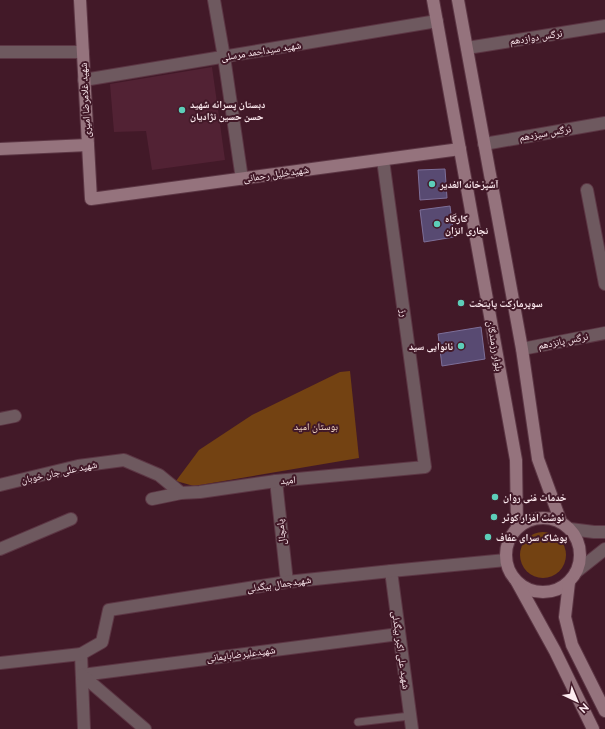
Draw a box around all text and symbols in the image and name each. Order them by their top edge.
street label: نرگس دوازدهم [509,27,564,49]
street label: شهید سیداحمد مرسلی [220,39,302,64]
street label: شهید غلامرضا امیری [78,62,93,138]
place label: دبستان پسرانه شهید حسن حسین نژادیان [190,99,265,123]
marker: دبستان پسرانه شهید حسن حسین نژادیان [177,105,187,115]
street label: نرگس سیزدهم [518,123,572,145]
street label: شهیدخلیل رحمانی [243,164,310,185]
marker: آشپزخانه الغدیر [427,179,437,189]
place label: آشپزخانه الغدیر [439,179,498,191]
place label: کارگاه نجاری انزان [445,213,488,237]
marker: کارگاه نجاری انزان [432,219,442,229]
marker: سوپرمارکت پایتخت [456,298,466,308]
place label: سوپرمارکت پایتخت [469,298,543,310]
street label: رز [398,307,410,318]
street label: بلوار رزمندگان [484,320,505,373]
street label: نرگس پانزدهم [537,331,590,353]
place label: نانوایی سید [409,341,453,353]
marker: نانوایی سید [456,341,466,351]
park label: بوستان امید [294,421,338,433]
street label: شهید علی جان خوبان [20,458,99,486]
street label: امید [280,474,296,486]
marker: خدمات فنی روان [490,492,500,502]
place label: خدمات فنی روان [503,492,567,504]
marker: نوشت افزار کوثر [489,512,499,522]
place label: نوشت افزار کوثر [501,512,564,524]
street label: پامچال [274,519,289,545]
marker: پوشاک سرای عفاف [483,532,493,542]
place label: پوشاک سرای عفاف [496,532,568,544]
street label: شهیدجمال بیگدلی [246,574,312,595]
street label: شهید علی اکبر بیگدلی [389,610,412,690]
street label: شهیدعلیرضابایمانی [206,644,277,665]
north arrow [557,681,597,721]
text: N [576,700,591,715]

